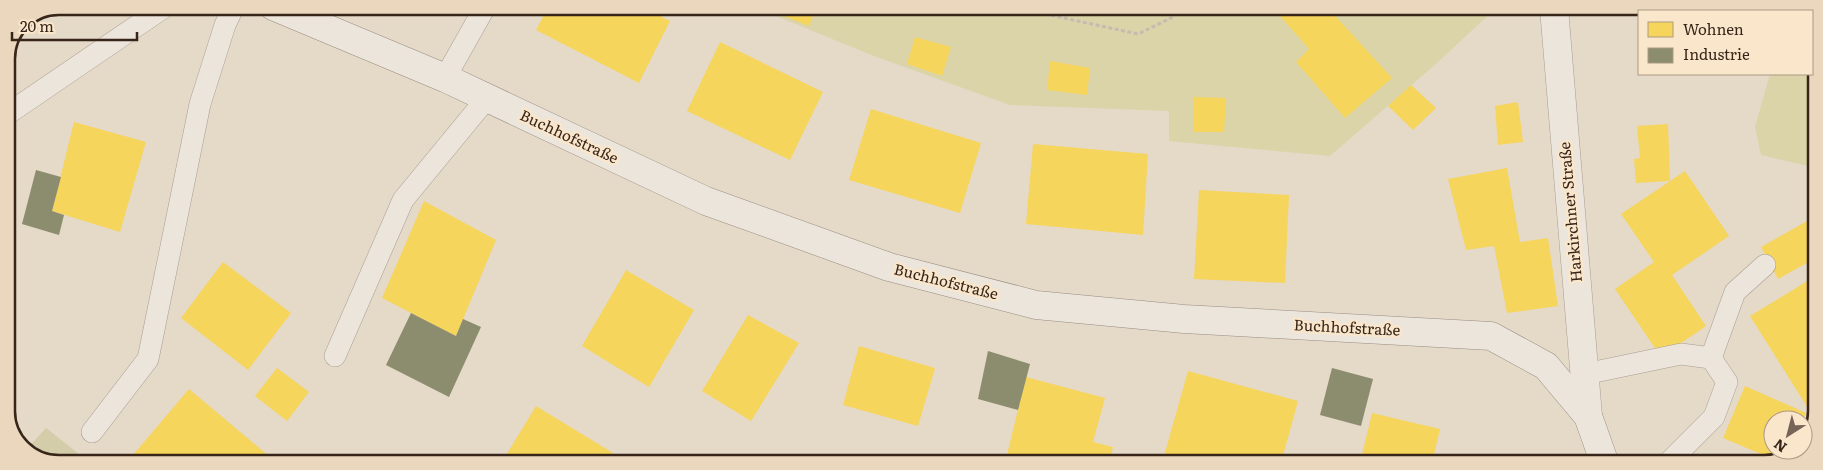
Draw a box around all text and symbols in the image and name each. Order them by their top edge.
scale bar [12,10,138,42]
legend [1638,10,1813,75]
text: 20 m [20,14,54,37]
text: Wohnen [1683,17,1744,40]
text: Industrie [1683,42,1750,65]
street label: Buchhofstraße [517,103,623,169]
street label: Harkirchner Straße [1552,141,1587,283]
street label: Buchhofstraße [892,257,1001,305]
street label: Buchhofstraße [1293,312,1401,341]
north arrow [1763,410,1813,460]
text: N [1769,435,1790,458]

